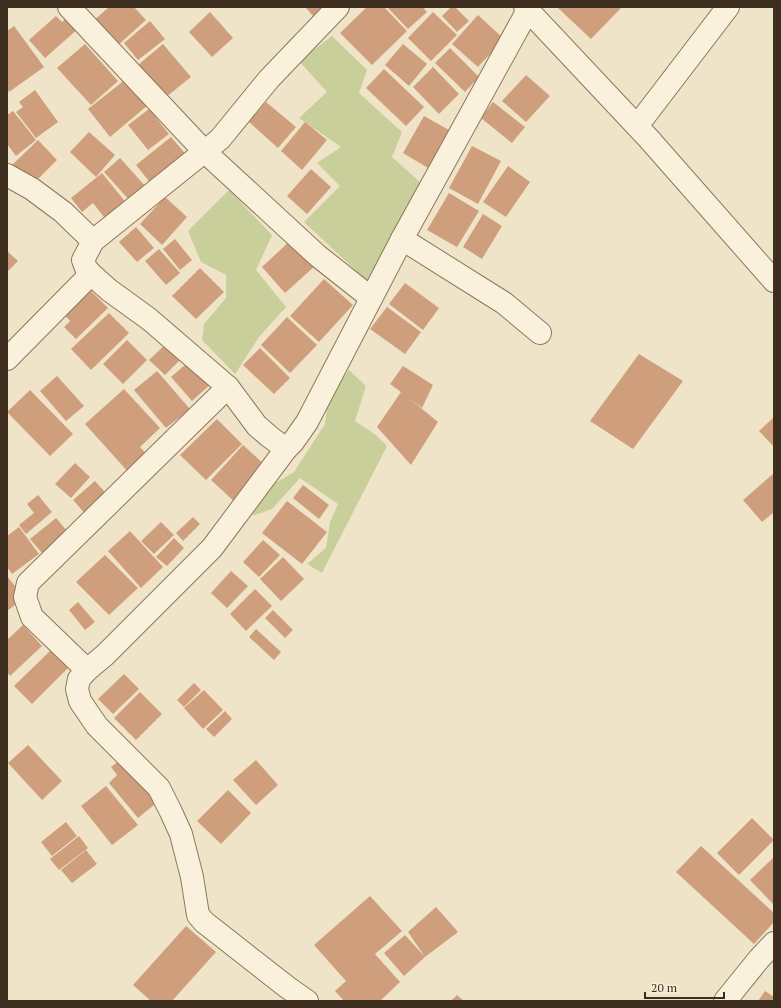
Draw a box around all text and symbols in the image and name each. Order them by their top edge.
scale bar [645,974,724,1000]
text: 20 m [651,980,678,995]

